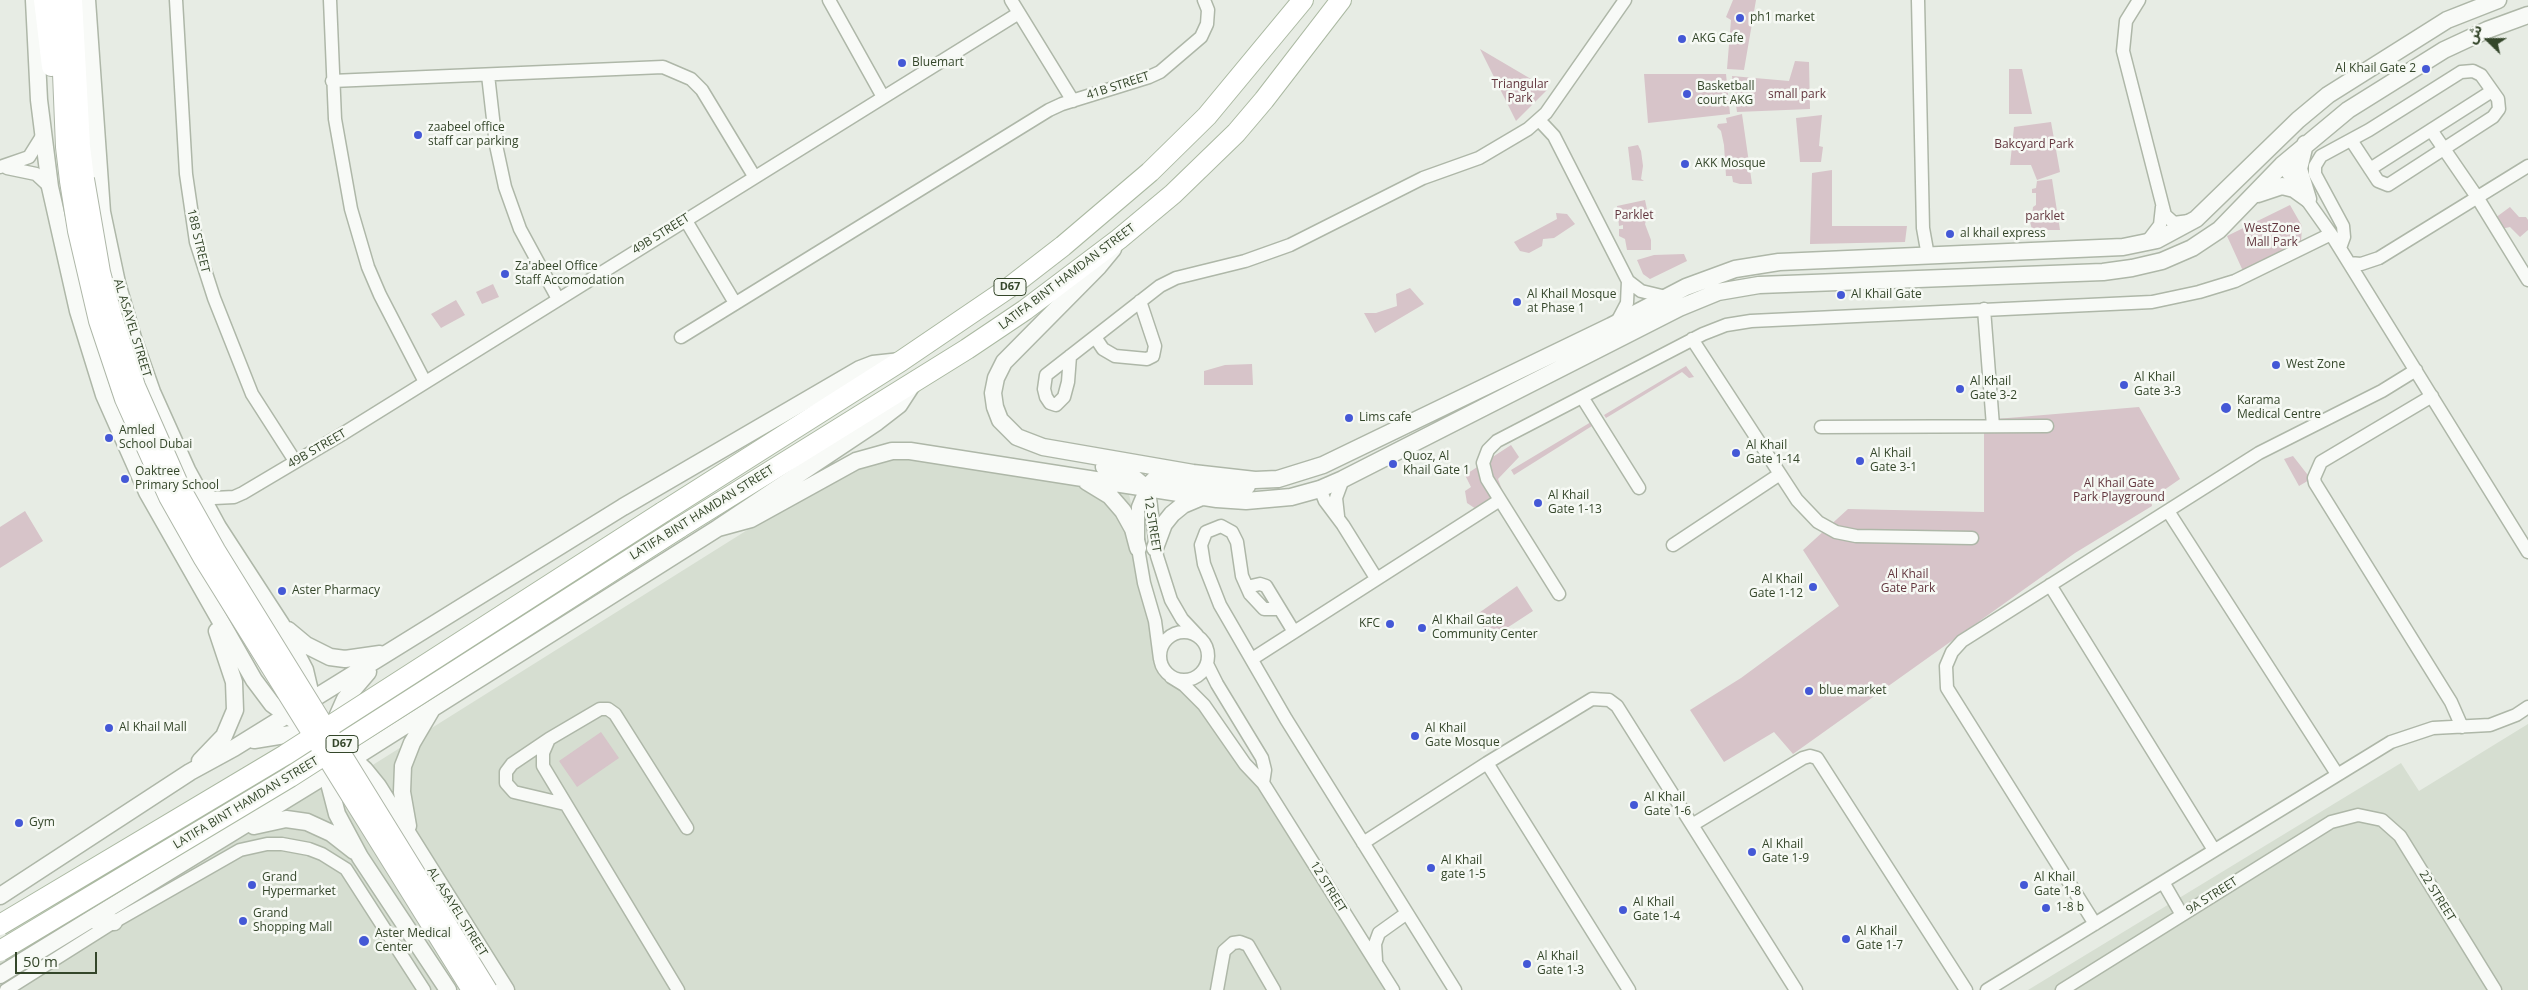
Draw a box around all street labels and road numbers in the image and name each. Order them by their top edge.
street label: 41B STREET [1085,69,1151,103]
street label: 18B STREET [184,208,212,274]
street label: 49B STREET [630,211,692,257]
street label: LATIFA BINT HAMDAN STREET [996,221,1138,333]
street label: AL ASAYEL STREET [110,277,154,379]
road number: D67 [994,278,1026,296]
street label: 49B STREET [285,426,349,472]
street label: LATIFA BINT HAMDAN STREET [627,463,777,563]
street label: 12 STREET [1140,495,1164,553]
road number: D67 [326,736,358,752]
street label: LATIFA BINT HAMDAN STREET [171,754,321,852]
street label: 12 STREET [1307,859,1349,915]
street label: AL ASAYEL STREET [424,865,490,959]
street label: 22 STREET [2416,868,2458,924]
street label: 9A STREET [2184,874,2240,918]

